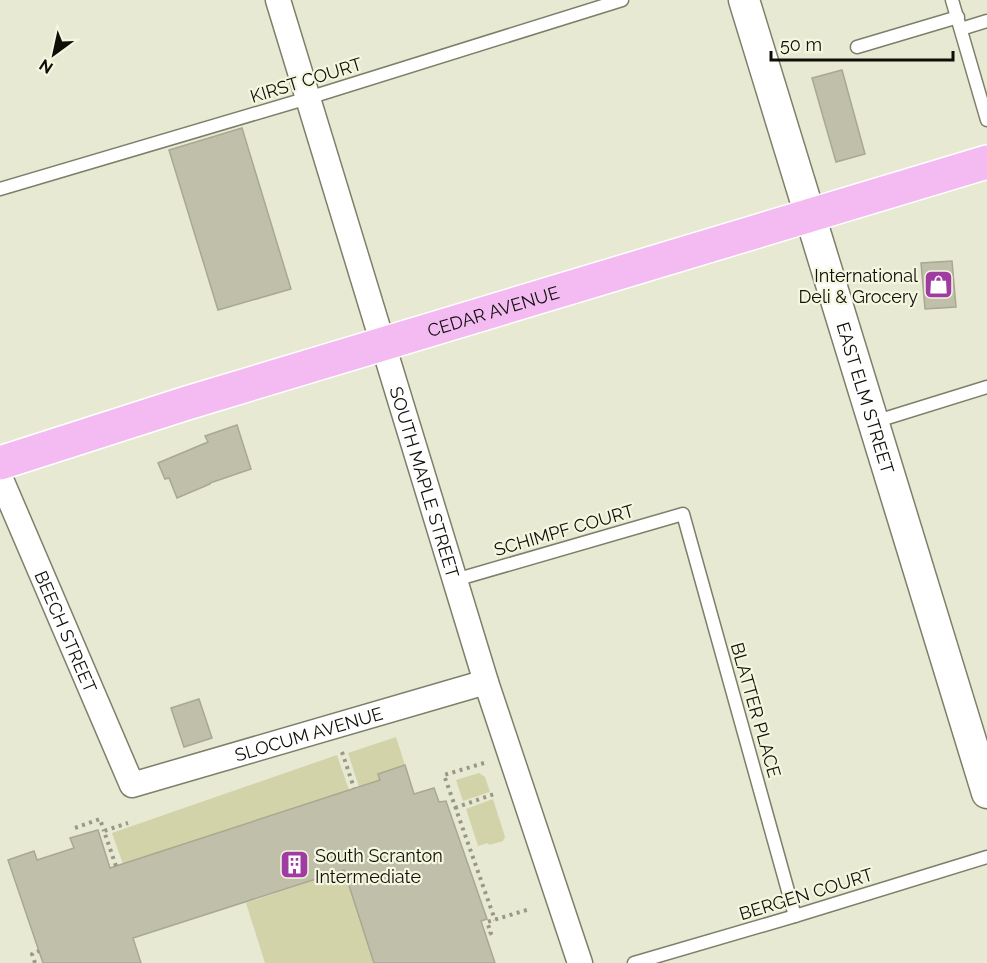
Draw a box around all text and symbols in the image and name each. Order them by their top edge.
north arrow [24,24,84,84]
scale bar [771,24,952,62]
text: 50 m [780,34,822,55]
street label: KIRST COURT [248,53,364,107]
text: N [36,55,56,77]
place label: International Deli & Grocery [799,265,918,307]
shop icon: International Deli & Grocery [923,269,955,301]
street label: CEDAR AVENUE [425,281,561,341]
street label: EAST ELM STREET [833,319,899,476]
street label: SOUTH MAPLE STREET [386,384,464,580]
street label: SCHIMPF COURT [492,500,636,560]
street label: BEECH STREET [31,567,102,696]
street label: BLATTER PLACE [727,640,785,780]
street label: SLOCUM AVENUE [232,702,385,765]
place label: South Scranton Intermediate [315,845,443,887]
building icon: South Scranton Intermediate [278,849,310,881]
street label: BERGEN COURT [736,864,876,924]

